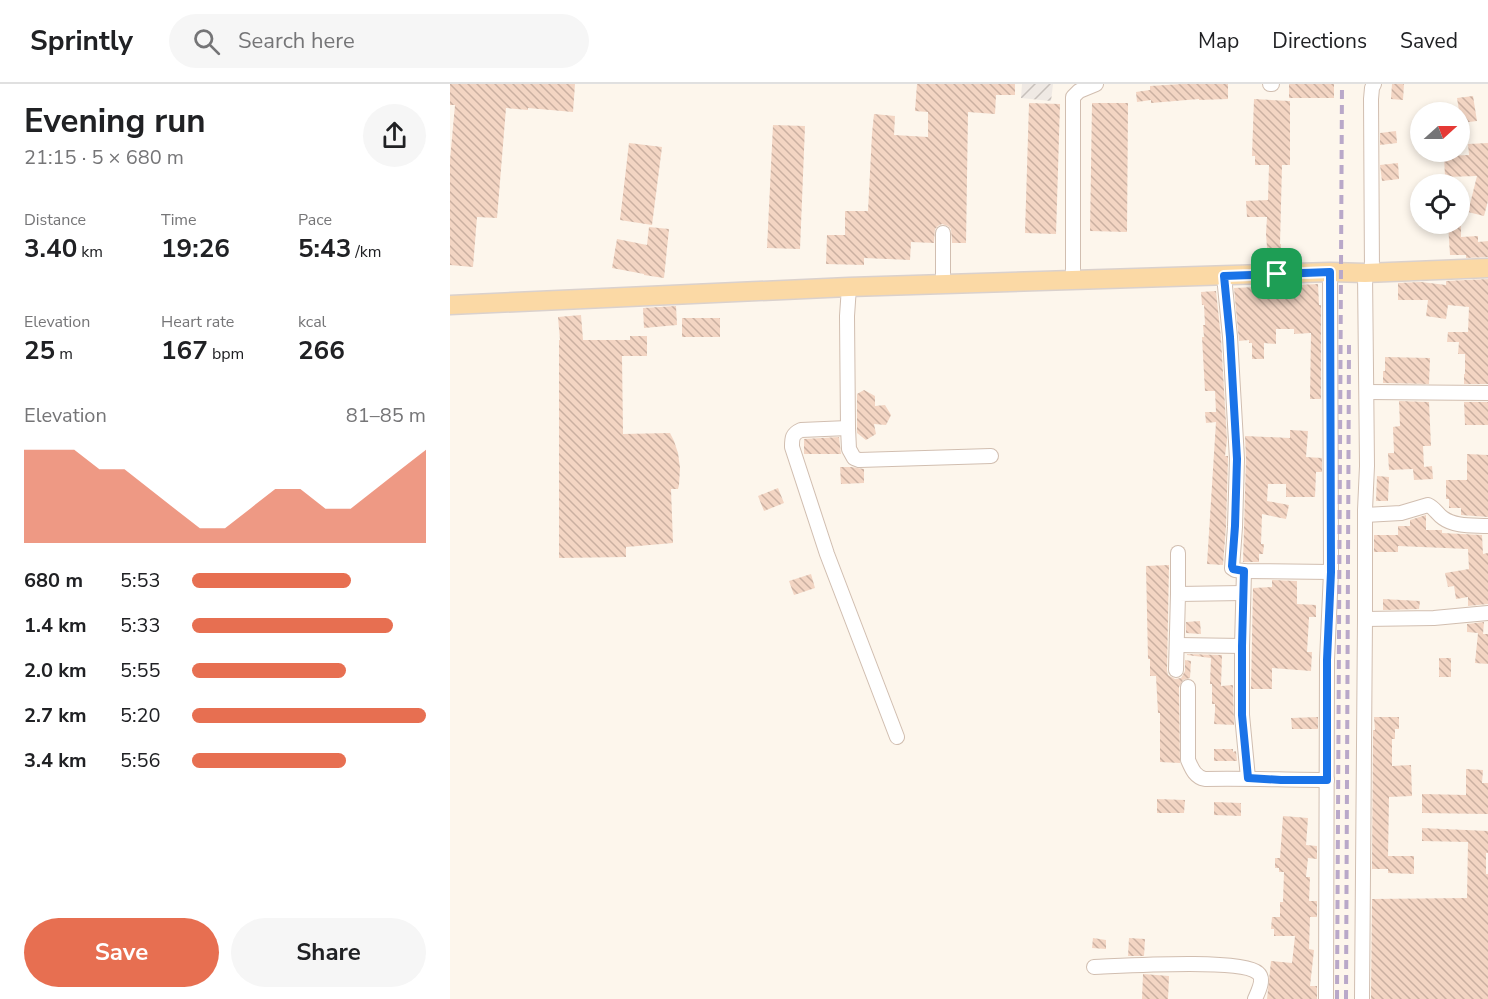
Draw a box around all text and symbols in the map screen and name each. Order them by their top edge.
search box [169,14,589,68]
text: Sprintly [30,22,133,60]
icon: search [190,25,223,58]
text: Search here [238,26,355,56]
text: Map [1198,27,1239,55]
text: Directions [1272,27,1367,55]
text: Saved [1400,27,1458,55]
text: Evening run [24,99,206,144]
north arrow [1410,102,1470,162]
map controls [1410,102,1470,234]
button: share [363,104,426,167]
text: 21:15 · 5 × 680 m [24,144,184,171]
button: locate [1410,174,1470,234]
text: Distance [24,209,86,231]
text: Time [161,209,197,231]
text: Pace [298,209,332,231]
text: 3.40 [24,231,77,266]
text: 19:26 [161,231,230,266]
text: 5:43 [298,231,351,266]
text: km [77,241,103,263]
text: /km [351,241,382,263]
pin [1251,248,1302,299]
icon: arrive [1260,257,1293,290]
text: Elevation [24,311,90,333]
text: Heart rate [161,311,234,333]
text: kcal [298,311,326,333]
text: 25 [24,333,55,368]
text: 167 [161,333,208,368]
text: 266 [298,333,345,368]
text: m [55,343,73,365]
text: bpm [208,343,244,365]
text: Elevation [24,402,107,429]
text: 81–85 m [346,402,426,429]
text: 680 m [24,567,83,594]
text: 5:53 [120,567,161,594]
text: 1.4 km [24,612,87,639]
text: 5:33 [120,612,161,639]
text: 2.0 km [24,657,87,684]
text: 5:55 [120,657,161,684]
text: 2.7 km [24,702,87,729]
text: 5:20 [120,702,161,729]
text: 3.4 km [24,747,87,774]
text: 5:56 [120,747,161,774]
button: Save [24,918,219,987]
button: Share [231,918,426,987]

